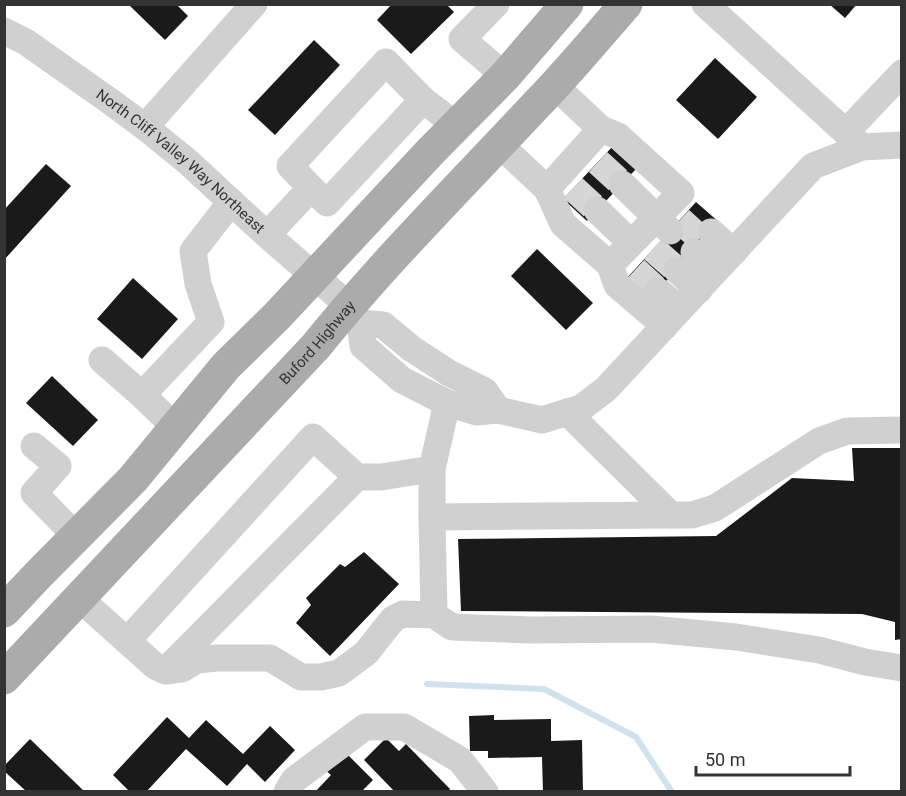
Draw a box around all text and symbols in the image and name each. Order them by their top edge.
street label: North Cliff Valley Way Northeast [93,85,269,237]
street label: Buford Highway [275,297,359,388]
scale bar [696,739,850,777]
text: 50 m [705,749,745,770]

